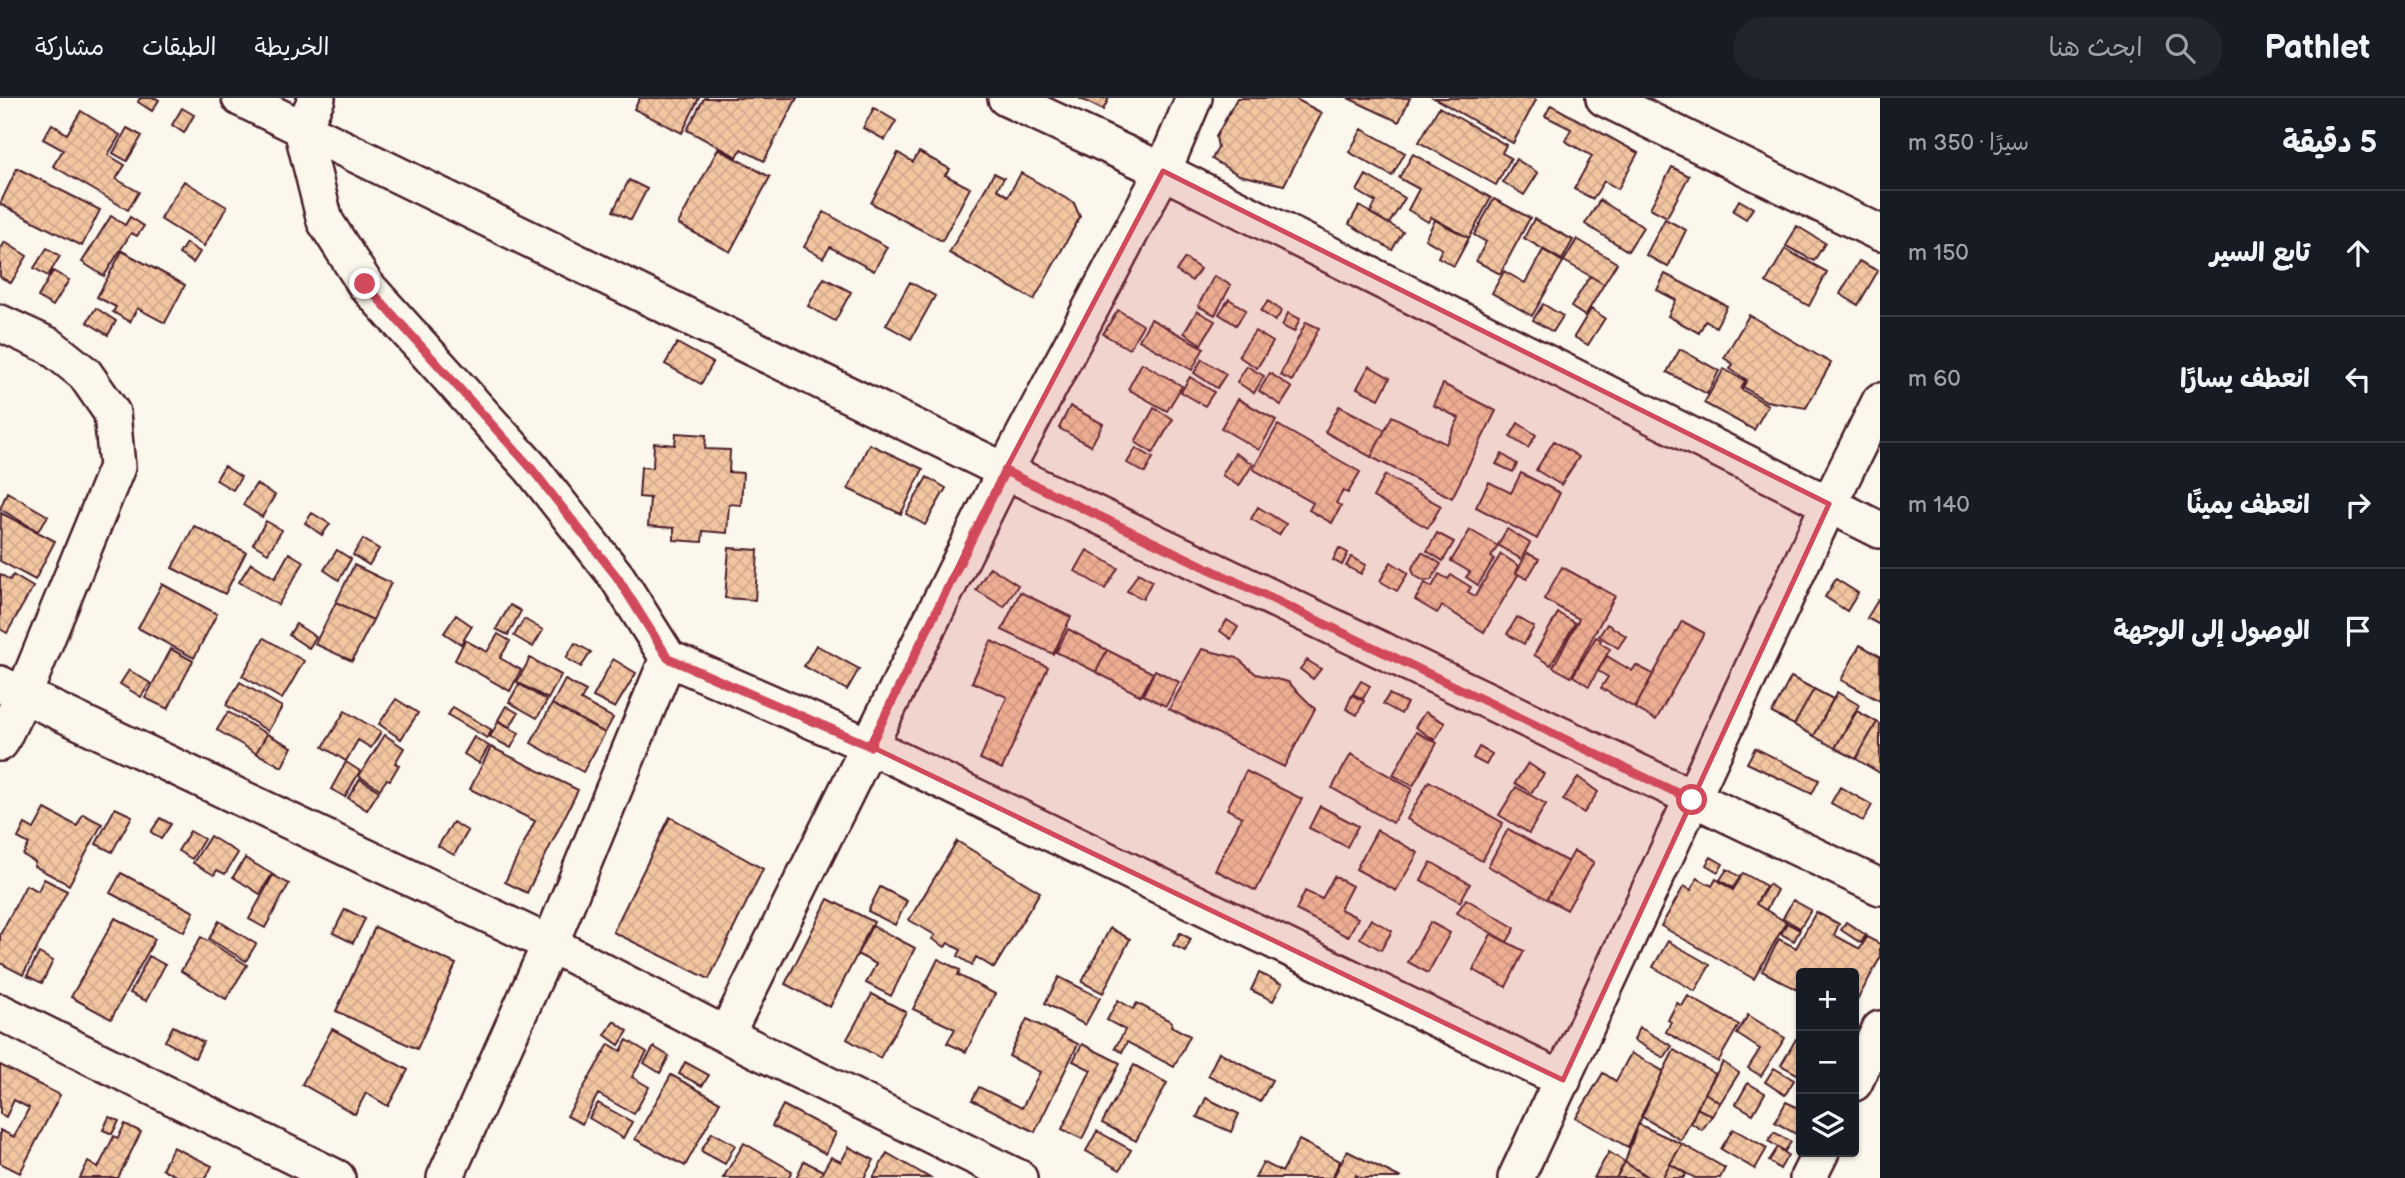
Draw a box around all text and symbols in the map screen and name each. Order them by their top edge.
search box [1733,17,2223,80]
text: Pathlet [2265,28,2370,68]
icon: search [2161,29,2199,67]
text: مشاركة [35,33,104,62]
text: الطبقات [142,33,217,62]
text: الخريطة [255,33,329,62]
text: ابحث هنا [2049,33,2143,64]
text: 5 دقيقة [2282,125,2377,161]
text: سيرًا · 350 m [1908,129,2029,157]
icon: ahead [2339,234,2377,272]
text: تابع السير [2210,238,2310,269]
text: 150 m [1908,239,1969,267]
route end [349,268,380,299]
icon: left [2339,360,2377,398]
text: انعطف يسارًا [2180,364,2310,395]
text: 60 m [1908,365,1961,393]
icon: right [2339,486,2377,524]
text: انعطف يمينًا [2187,490,2310,521]
text: 140 m [1908,491,1970,519]
icon: arrive [2339,612,2377,650]
text: الوصول إلى الوجهة [2113,616,2310,647]
route start [1676,784,1707,815]
map controls [1796,968,1859,1157]
button: + [1796,968,1859,1031]
button: − [1796,1031,1859,1094]
button: layers [1796,1094,1859,1157]

